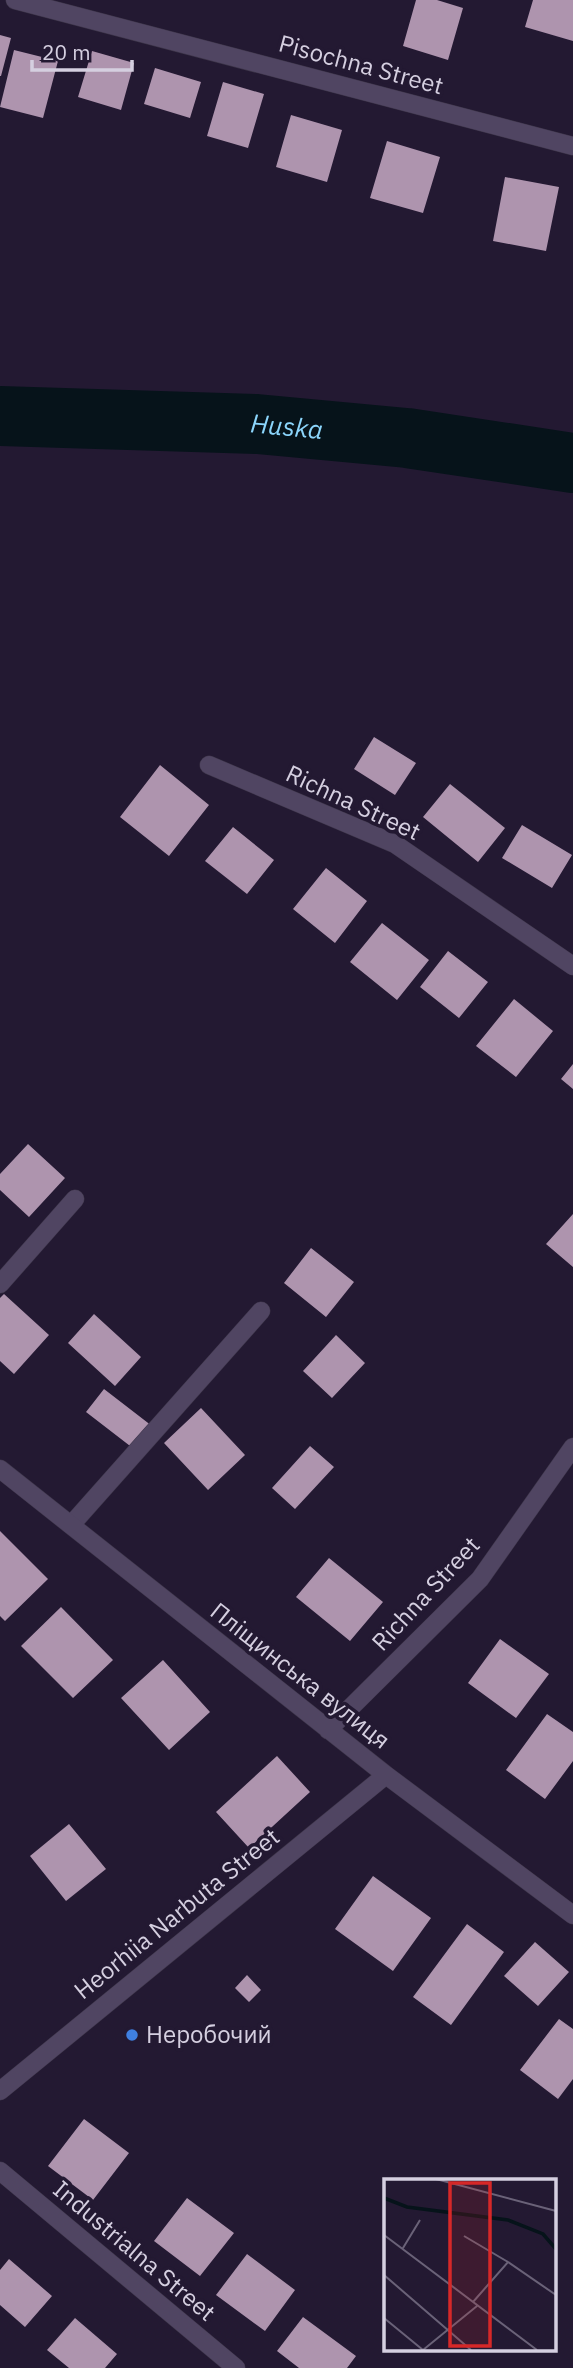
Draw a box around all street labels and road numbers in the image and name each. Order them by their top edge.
street label: Pisochna Street [275,27,447,101]
street label: Richna Street [281,757,426,847]
street label: Richna Street [364,1529,486,1657]
street label: Пліщинська вулиця [204,1595,397,1756]
street label: Heorhiia Narbuta Street [67,1820,286,2006]
street label: Industrialna Street [47,2173,223,2328]

